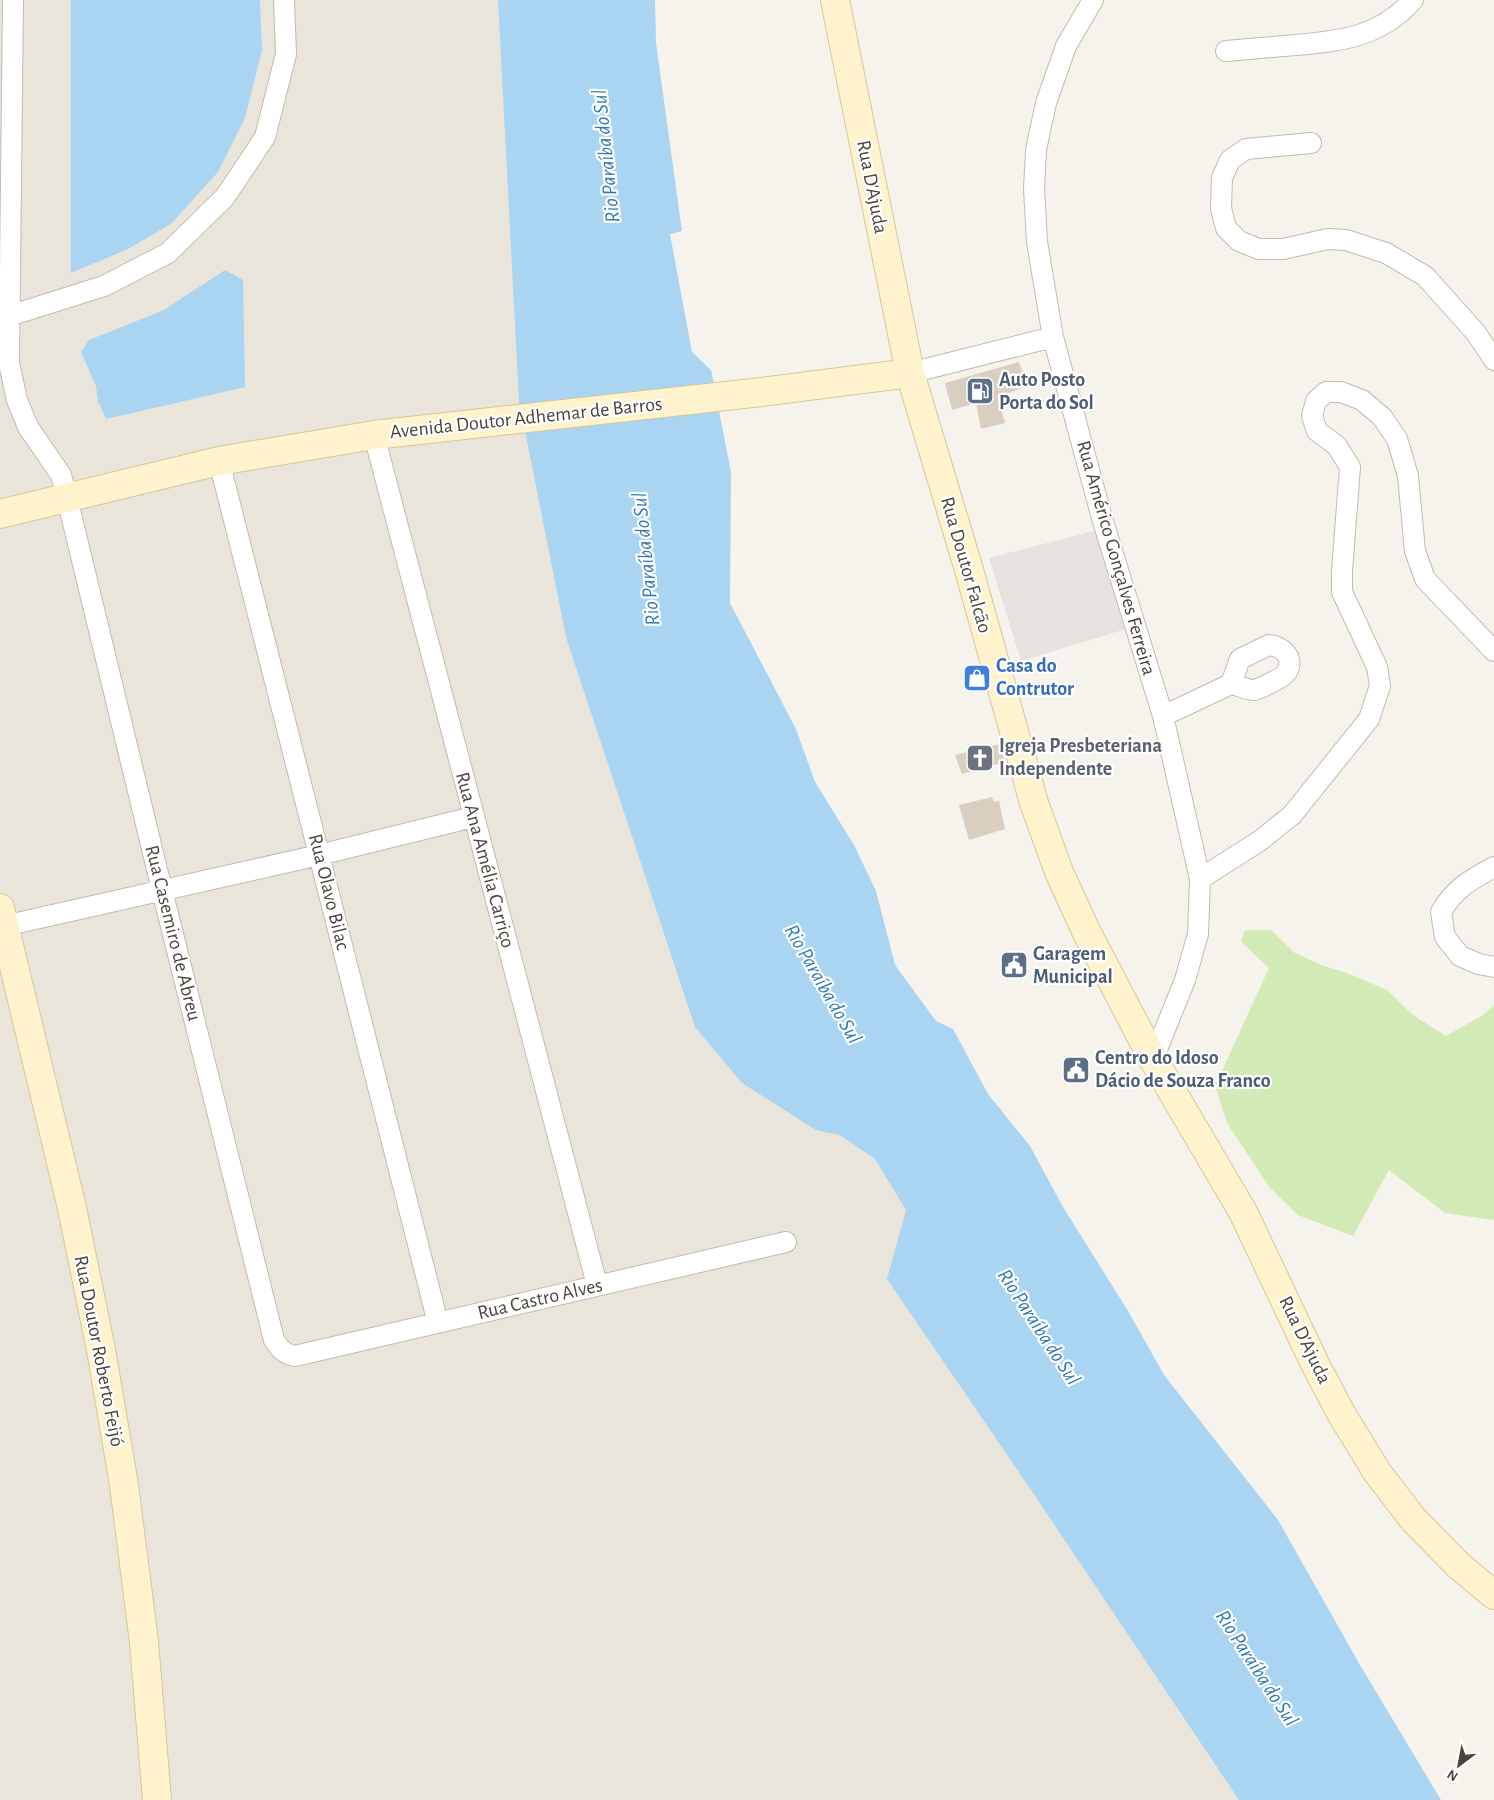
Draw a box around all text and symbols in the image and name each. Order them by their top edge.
water label: Rio Paraíba do Sul [589,88,623,224]
street label: Rua D'Ajuda [853,139,891,235]
place label: Auto Posto Porta do Sol [999,370,1094,413]
fuel station icon: Auto Posto Porta do Sol [965,376,995,406]
street label: Avenida Doutor Adhemar de Barros [389,394,663,442]
street label: Rua Américo Gonçalves Ferreira [1073,438,1159,678]
water label: Rio Paraíba do Sul [629,491,663,627]
street label: Rua Doutor Falcão [937,495,995,635]
place label: Casa do Contrutor [996,656,1074,699]
shop icon: Casa do Contrutor [962,663,992,693]
place label: Igreja Presbeteriana Independente [999,736,1162,779]
church icon: Igreja Presbeteriana Independente [965,743,995,773]
street label: Rua Ana Amélia Carriço [452,770,518,950]
street label: Rua Olavo Bilac [305,832,353,952]
street label: Rua Casemiro de Abreu [141,843,205,1023]
water label: Rio Paraíba do Sul [780,921,866,1047]
place label: Garagem Municipal [1033,944,1113,987]
public building icon: Garagem Municipal [999,950,1029,980]
place label: Centro do Idoso Dácio de Souza Franco [1095,1048,1271,1091]
public building icon: Centro do Idoso Dácio de Souza Franco [1061,1055,1091,1085]
street label: Rua Doutor Roberto Feijó [71,1254,127,1448]
water label: Rio Paraíba do Sul [994,1265,1084,1389]
street label: Rua Castro Alves [476,1275,604,1323]
street label: Rua D'Ajuda [1275,1293,1335,1387]
water label: Rio Paraíba do Sul [1212,1606,1302,1730]
north arrow [1434,1740,1484,1790]
text: N [1445,1767,1460,1784]

